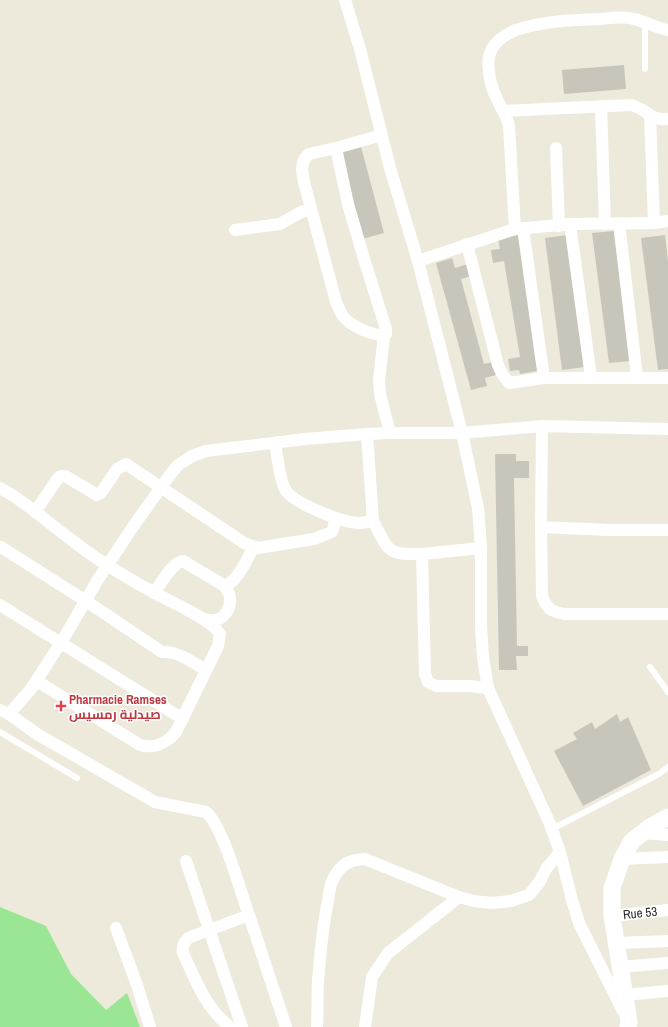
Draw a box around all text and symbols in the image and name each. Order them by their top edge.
place label: Pharmacie Ramses صيدلية رمسيس [69,691,167,723]
marker: Pharmacie Ramses صيدلية رمسيس [56,701,66,711]
street label: Rue 53 [622,903,658,923]

